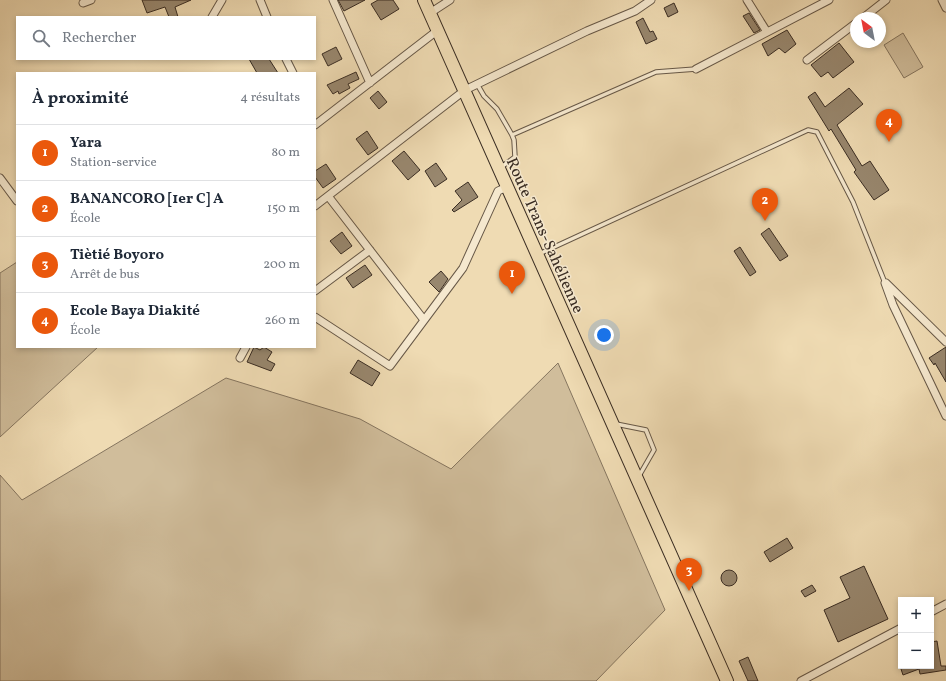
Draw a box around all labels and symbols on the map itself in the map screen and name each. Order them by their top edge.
north arrow [850,12,886,48]
pin: 4 [876,109,902,142]
street label: Route Trans-Sahélienne [500,155,588,317]
pin: 2 [752,188,778,221]
pin: 1 [499,261,525,294]
your location [594,325,614,345]
pin: 3 [676,558,702,591]

